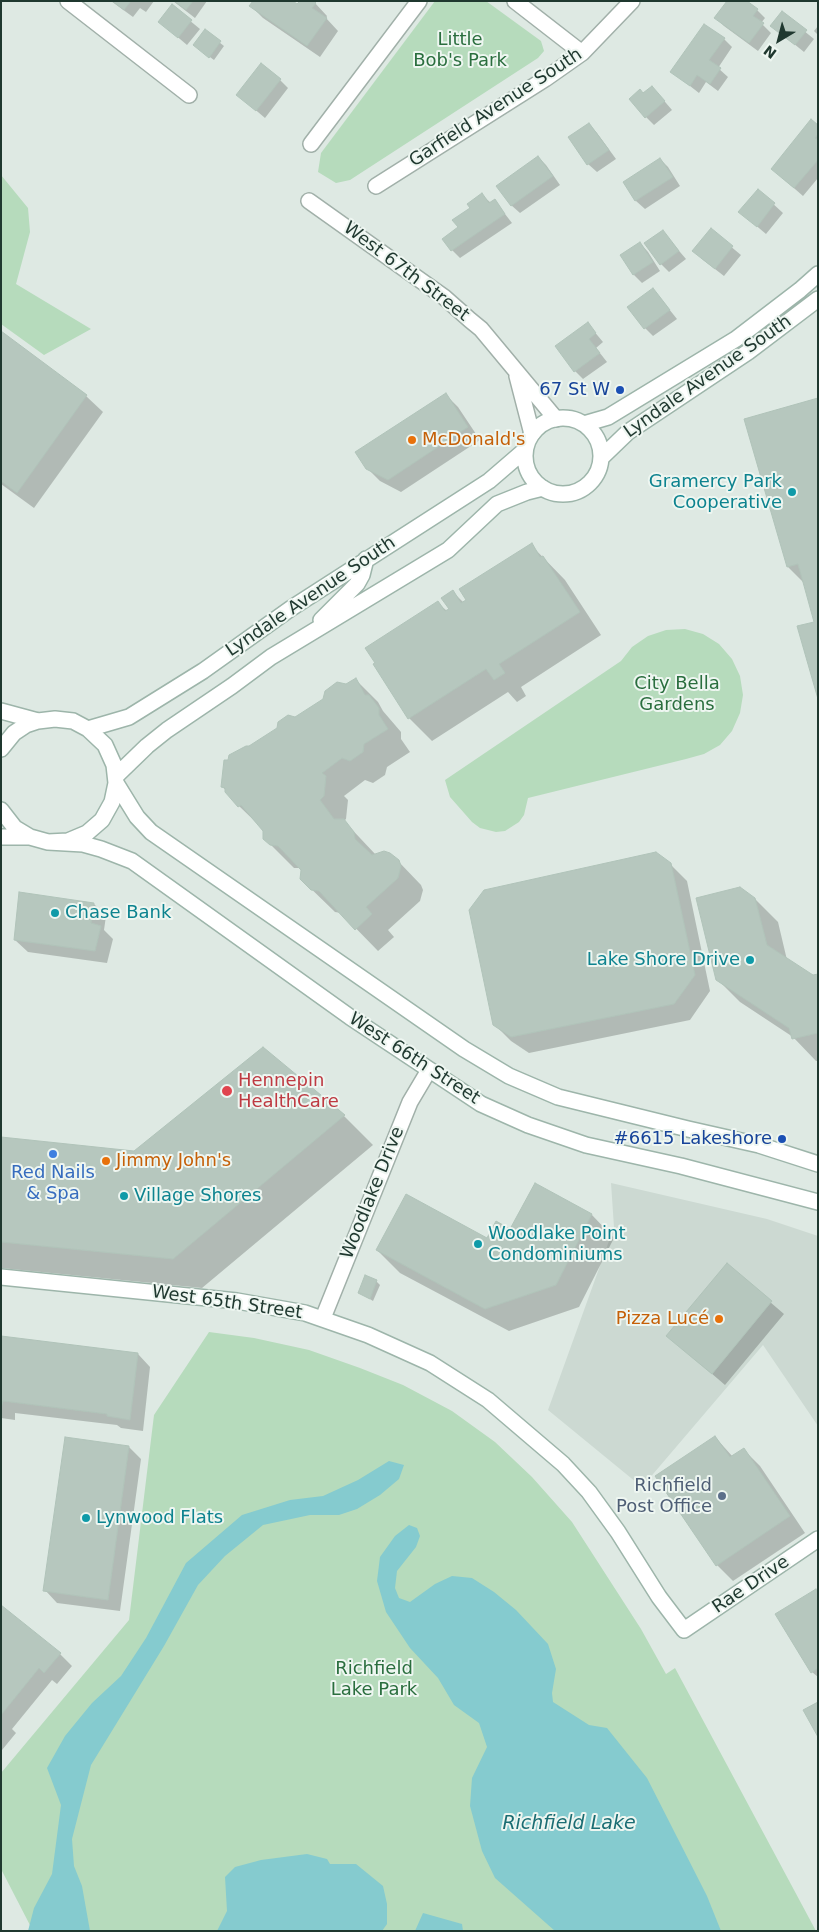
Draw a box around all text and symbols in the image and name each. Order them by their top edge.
north arrow [754,15,804,65]
park label: Little Bob's Park [413,29,507,72]
text: N [760,42,779,62]
street label: Garfield Avenue South [405,44,587,172]
street label: West 67th Street [339,218,473,326]
street label: Lyndale Avenue South [620,311,796,443]
place label: 67 St W [539,379,610,401]
marker: 67 St W [614,384,626,396]
place label: McDonald's [422,429,525,451]
marker: McDonald's [406,434,418,446]
place label: Gramercy Park Cooperative [649,471,782,514]
marker: Gramercy Park Cooperative [786,486,798,498]
street label: Lyndale Avenue South [222,532,400,662]
park label: City Bella Gardens [634,673,720,716]
place label: Chase Bank [65,902,171,924]
marker: Chase Bank [49,907,61,919]
place label: Lake Shore Drive [587,949,740,971]
marker: Lake Shore Drive [744,954,756,966]
street label: West 66th Street [344,1009,484,1109]
place label: Hennepin HealthCare [238,1070,339,1112]
marker: Hennepin HealthCare [220,1084,234,1098]
street label: Woodlake Drive [337,1124,409,1262]
place label: #6615 Lakeshore [614,1128,772,1150]
marker: #6615 Lakeshore [776,1133,788,1145]
marker: Red Nails & Spa [47,1148,59,1160]
place label: Jimmy John's [116,1150,231,1172]
marker: Jimmy John's [100,1155,112,1167]
place label: Red Nails & Spa [11,1162,95,1204]
place label: Village Shores [134,1185,261,1207]
marker: Village Shores [118,1190,130,1202]
place label: Woodlake Point Condominiums [488,1223,625,1266]
marker: Woodlake Point Condominiums [472,1238,484,1250]
street label: West 65th Street [150,1282,304,1324]
place label: Pizza Lucé [616,1308,709,1330]
marker: Pizza Lucé [713,1313,725,1325]
place label: Richfield Post Office [616,1475,712,1518]
marker: Richfield Post Office [716,1490,728,1502]
place label: Lynwood Flats [96,1507,223,1529]
marker: Lynwood Flats [80,1512,92,1524]
street label: Rae Drive [709,1551,793,1619]
park label: Richfield Lake Park [331,1658,417,1700]
water label: Richfield Lake [502,1813,636,1835]

